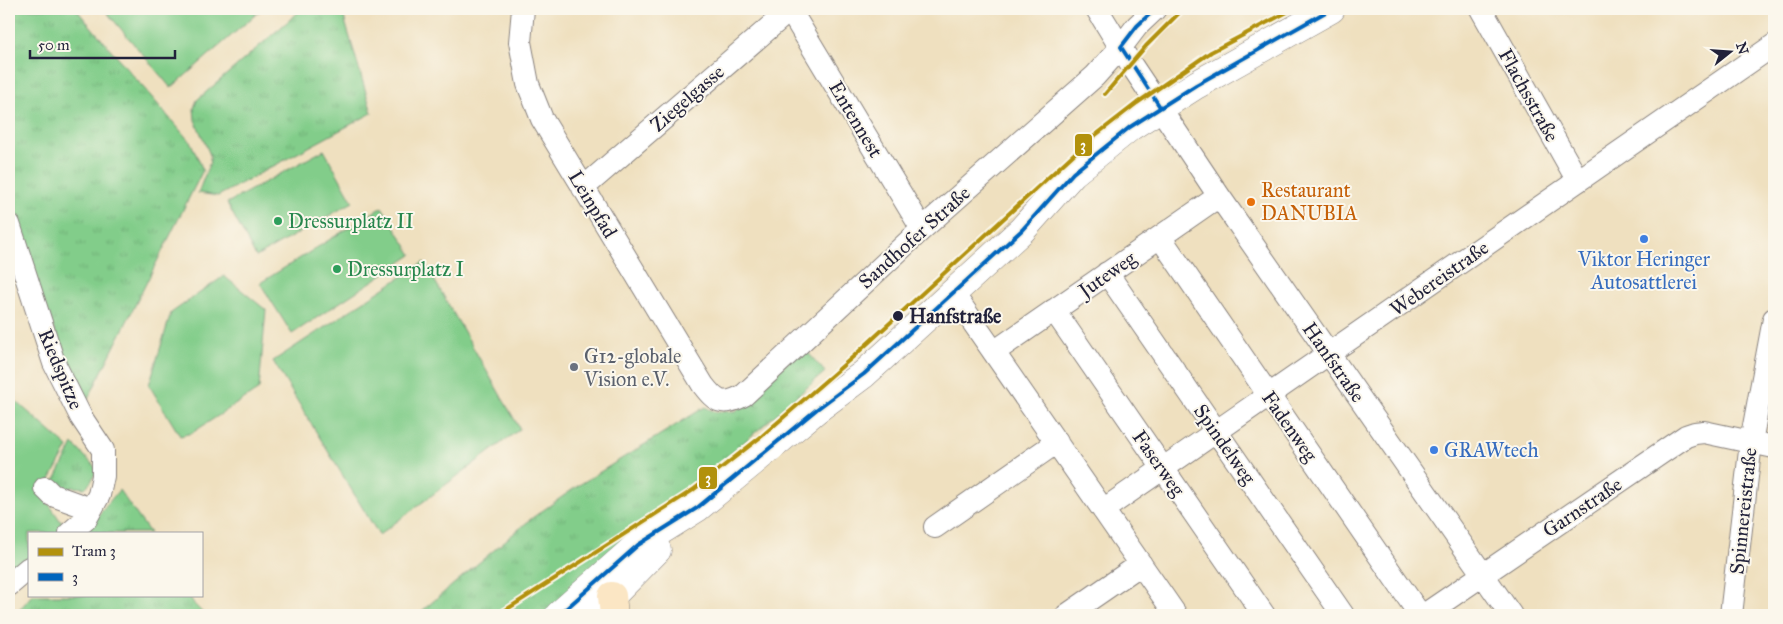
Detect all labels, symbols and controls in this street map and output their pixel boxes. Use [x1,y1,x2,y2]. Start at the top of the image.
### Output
scale bar [30,28,175,60]
north arrow [1706,28,1756,78]
text: 50 m [38,36,70,54]
text: N [1732,40,1752,57]
street label: Flachsstraße [1494,44,1564,146]
street label: Ziegelgasse [645,59,729,137]
street label: Entennest [824,76,888,162]
line badge: 3 [1074,133,1093,157]
text: 3 [1080,137,1086,155]
street label: Leinpfad [564,166,622,242]
place label: Restaurant DANUBIA [1261,178,1358,225]
street label: Sandhofer Straße [853,181,975,293]
marker: Restaurant DANUBIA [1245,196,1257,208]
place label: Dressurplatz II [288,209,414,233]
marker: Dressurplatz II [272,215,284,227]
marker: Viktor Heringer Autosattlerei [1638,233,1650,245]
street label: Webereistraße [1385,235,1493,321]
street label: Juteweg [1072,245,1141,304]
place label: Viktor Heringer Autosattlerei [1577,247,1711,294]
place label: Dressurplatz I [347,257,464,281]
marker: Dressurplatz I [331,263,343,275]
place label: Hanfstraße [909,304,1002,328]
marker: Hanfstraße [891,309,905,323]
street label: Hanfstraße [1298,317,1370,407]
street label: Riedspitze [33,325,89,413]
place label: G12-globale Vision e.V. [583,344,681,391]
marker: G12-globale Vision e.V. [568,361,580,373]
street label: Fadenweg [1256,386,1323,467]
street label: Spindelweg [1188,399,1262,490]
street label: Faserweg [1127,425,1191,502]
place label: GRAWtech [1444,438,1539,462]
marker: GRAWtech [1428,444,1440,456]
street label: Spinnereistraße [1724,447,1762,575]
line badge: 3 [698,466,718,490]
text: 3 [705,470,711,488]
street label: Garnstraße [1538,472,1626,542]
legend [28,532,202,596]
text: Tram 3 [72,542,116,560]
text: 3 [72,568,78,586]

